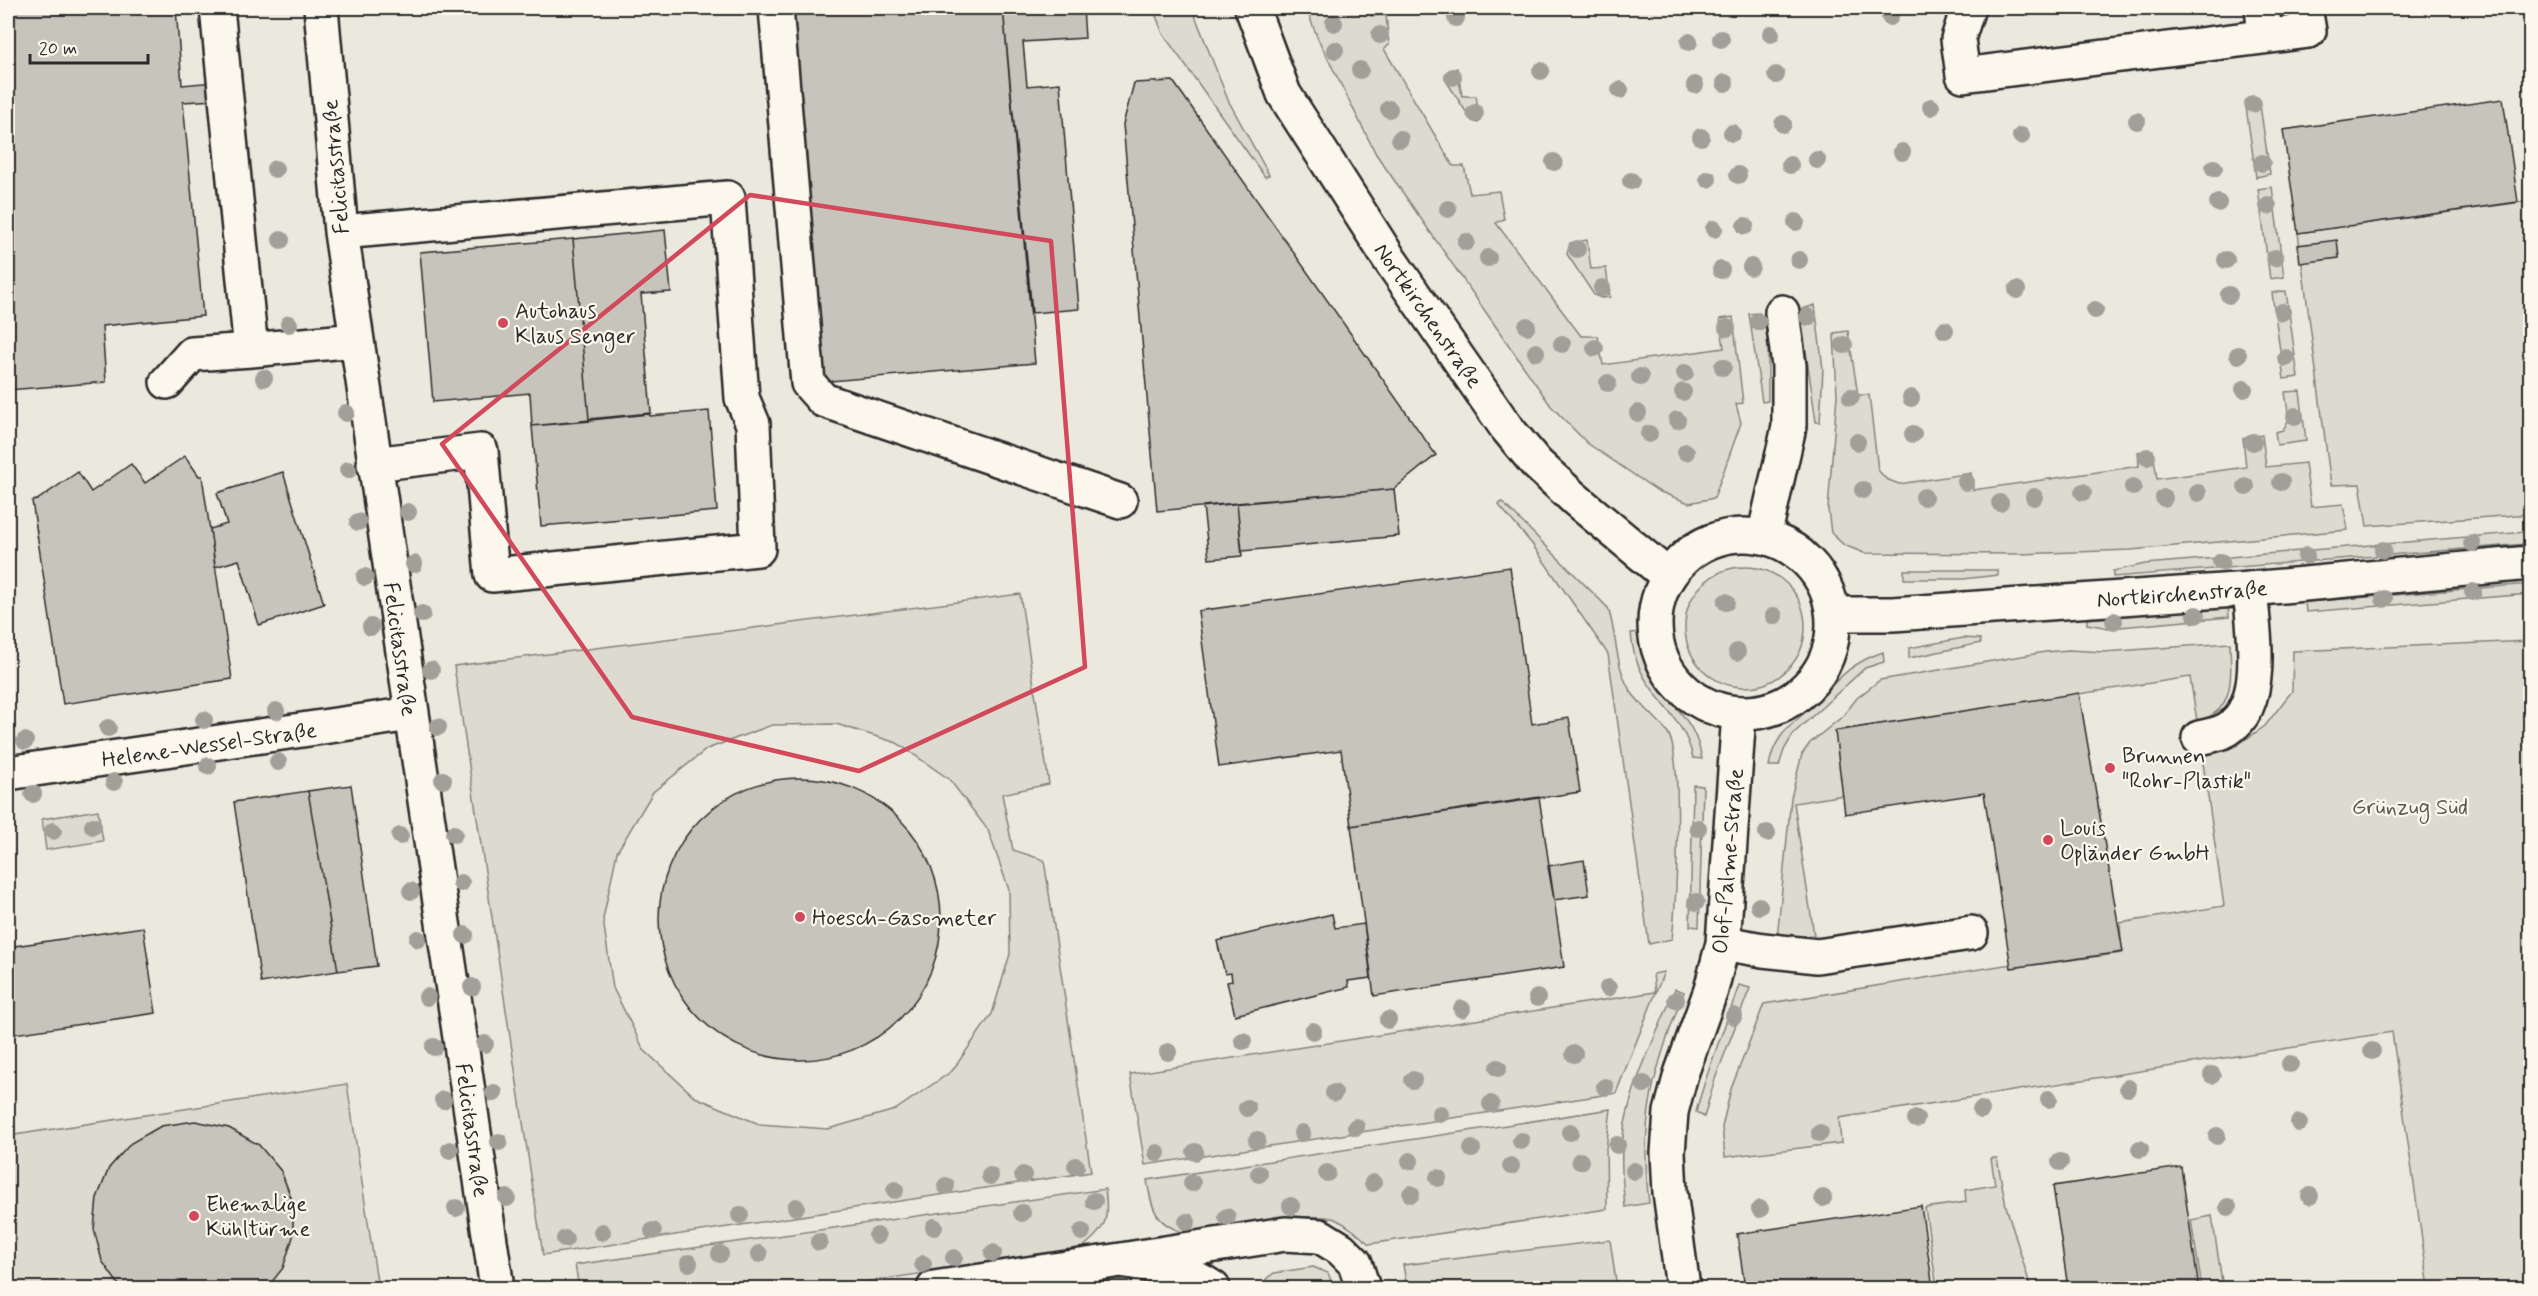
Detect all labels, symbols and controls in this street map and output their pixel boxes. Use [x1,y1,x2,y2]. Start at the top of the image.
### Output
scale bar [30,27,148,65]
text: 20 m [39,37,77,61]
street label: Felicitasstraße [317,98,357,235]
street label: Nortkirchenstraße [1367,238,1488,394]
place label: Autohaus Klaus Senger [515,298,636,354]
marker: Autohaus Klaus Senger [496,316,510,330]
street label: Nortkirchenstraße [2096,575,2269,615]
street label: Felicitasstraße [376,581,422,718]
street label: Helene-Wessel-Straße [100,717,319,775]
place label: Brunnen "Rohr-Plastik" [2122,743,2251,796]
marker: Brunnen "Rohr-Plastik" [2103,761,2117,775]
street label: Olof-Palme-Straße [1707,767,1751,955]
park label: Grünzug Süd [2352,794,2468,825]
place label: Louis Opländer GmbH [2060,815,2210,868]
marker: Louis Opländer GmbH [2041,833,2055,847]
place label: Hoesch-Gasometer [812,905,997,933]
marker: Hoesch-Gasometer [793,910,807,924]
street label: Felicitasstraße [448,1062,494,1199]
place label: Ehemalige Kühltürme [206,1191,310,1244]
marker: Ehemalige Kühltürme [187,1209,201,1223]

